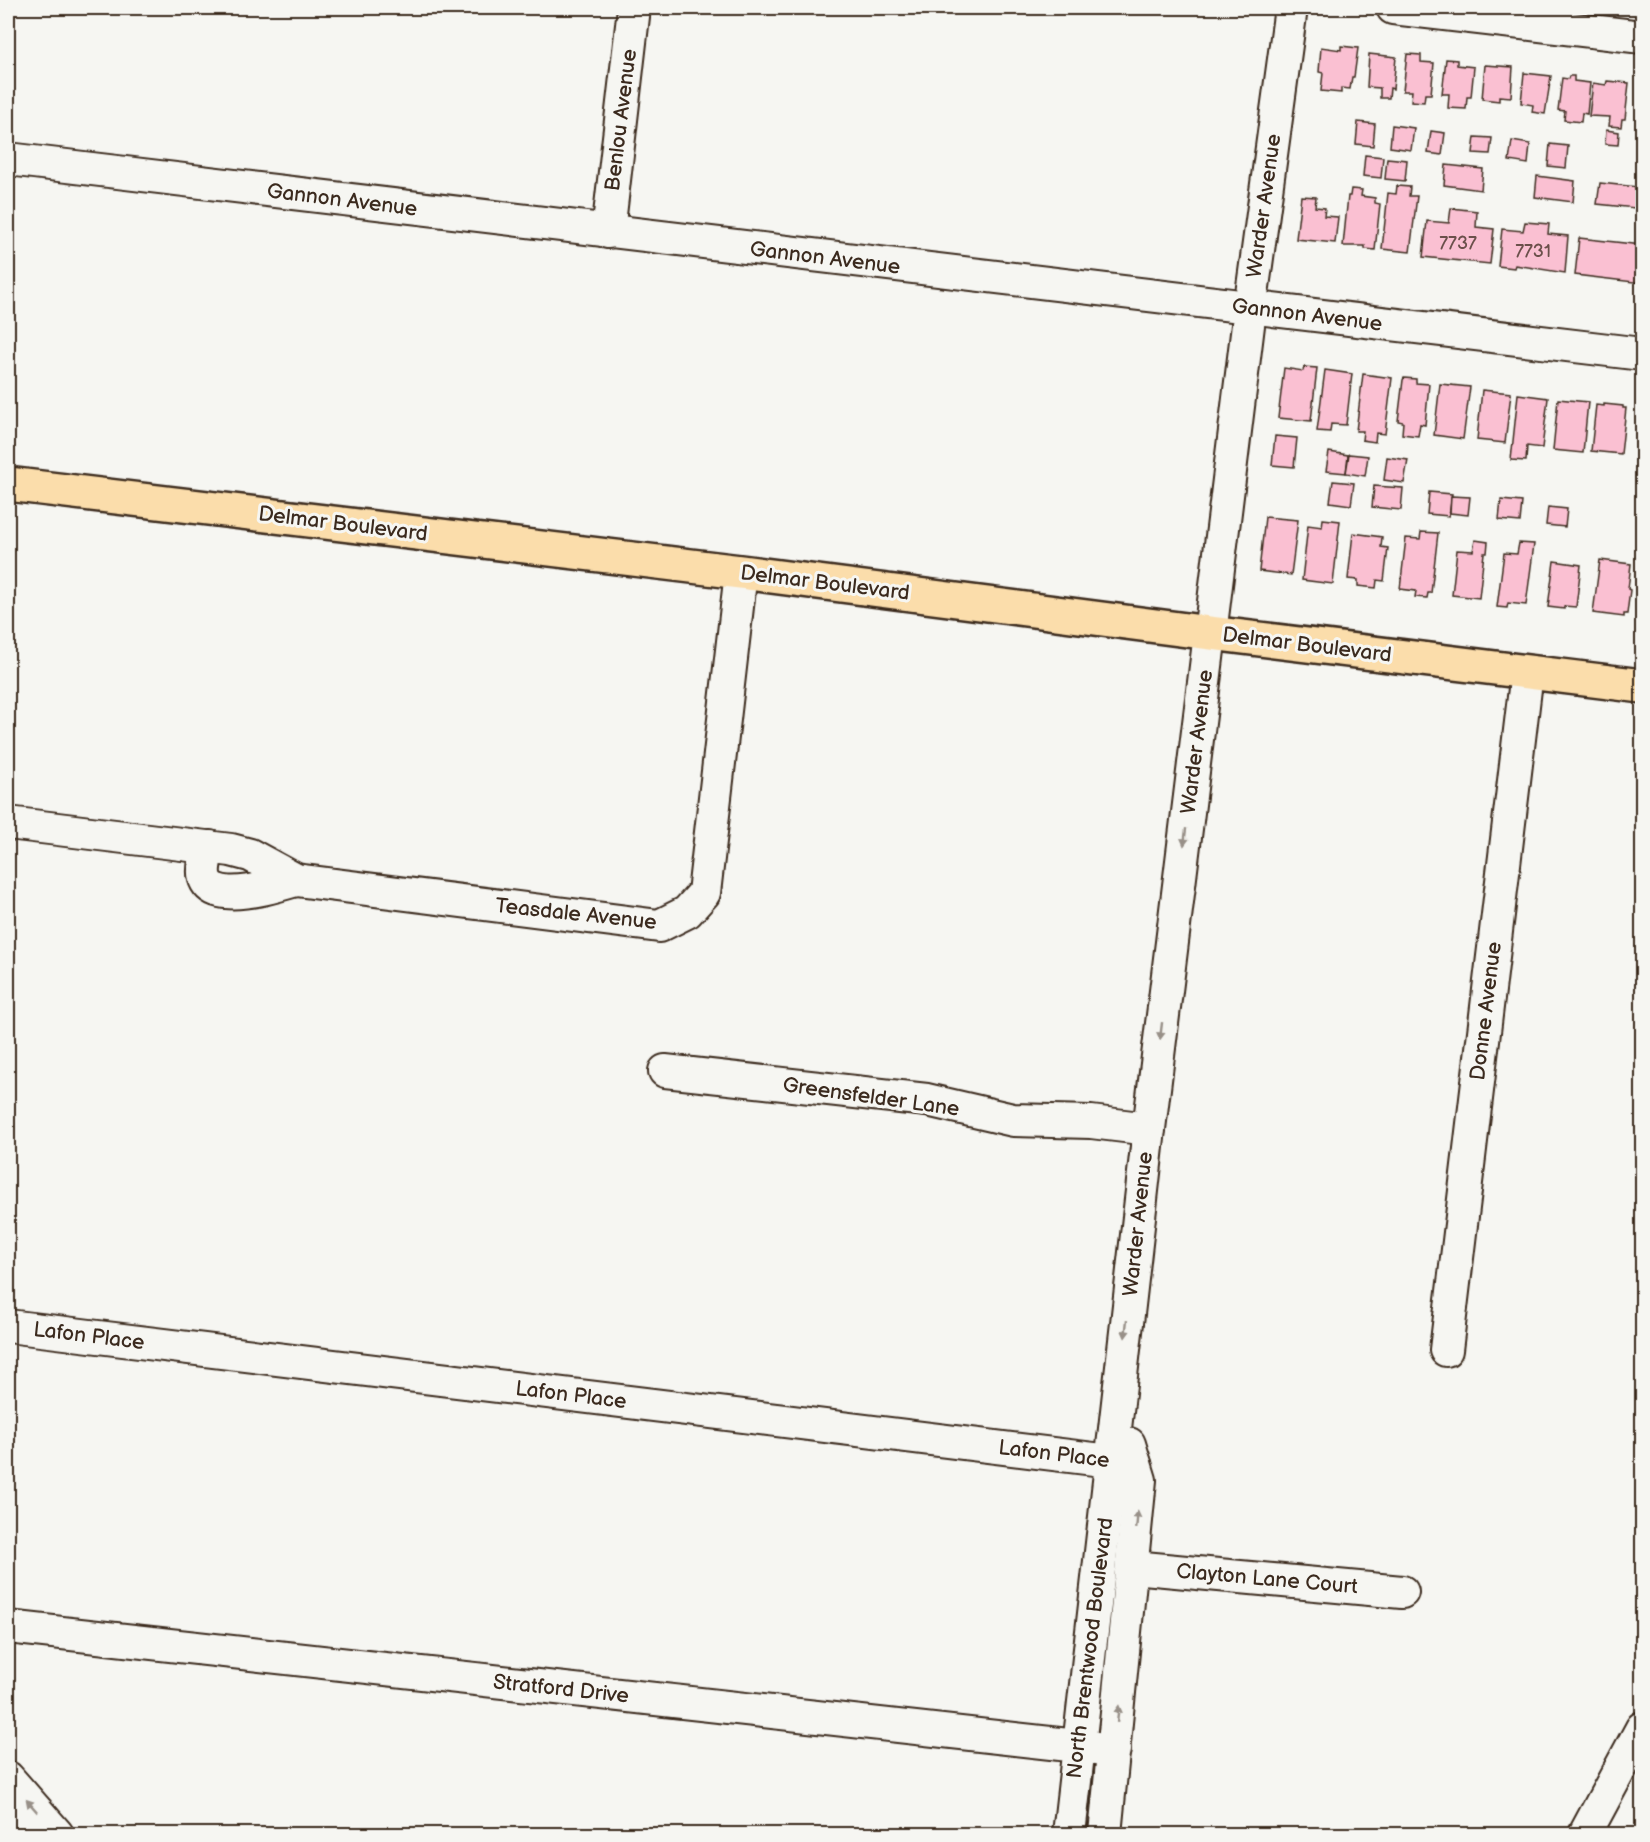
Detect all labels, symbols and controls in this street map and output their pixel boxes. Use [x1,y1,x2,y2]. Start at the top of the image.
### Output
street label: Benlou Avenue [600,48,642,192]
street label: Warder Avenue [1242,132,1286,280]
street label: Gannon Avenue [265,178,419,222]
house number: 7737 [1439,233,1477,254]
street label: Gannon Avenue [748,236,902,280]
house number: 7731 [1515,241,1551,262]
street label: Gannon Avenue [1230,293,1384,337]
street label: Delmar Boulevard [257,501,429,547]
street label: Delmar Boulevard [739,560,911,606]
street label: Delmar Boulevard [1221,622,1393,668]
street label: Warder Avenue [1176,668,1218,816]
one-way arrow [1180,828,1190,847]
street label: Teasdale Avenue [494,893,658,935]
street label: Donne Avenue [1465,940,1507,1082]
one-way arrow [1156,1021,1166,1040]
street label: Greensfelder Lane [781,1072,961,1122]
street label: Warder Avenue [1118,1150,1158,1298]
street label: Lafon Place [32,1317,146,1355]
one-way arrow [1122,1319,1131,1338]
street label: Lafon Place [514,1376,628,1414]
street label: Lafon Place [997,1435,1111,1473]
one-way arrow [1132,1510,1142,1529]
street label: North Brentwood Boulevard [1062,1516,1118,1780]
street label: Clayton Lane Court [1175,1559,1359,1599]
street label: Stratford Drive [492,1669,630,1709]
one-way arrow [1113,1704,1123,1723]
one-way arrow [26,1798,39,1814]

